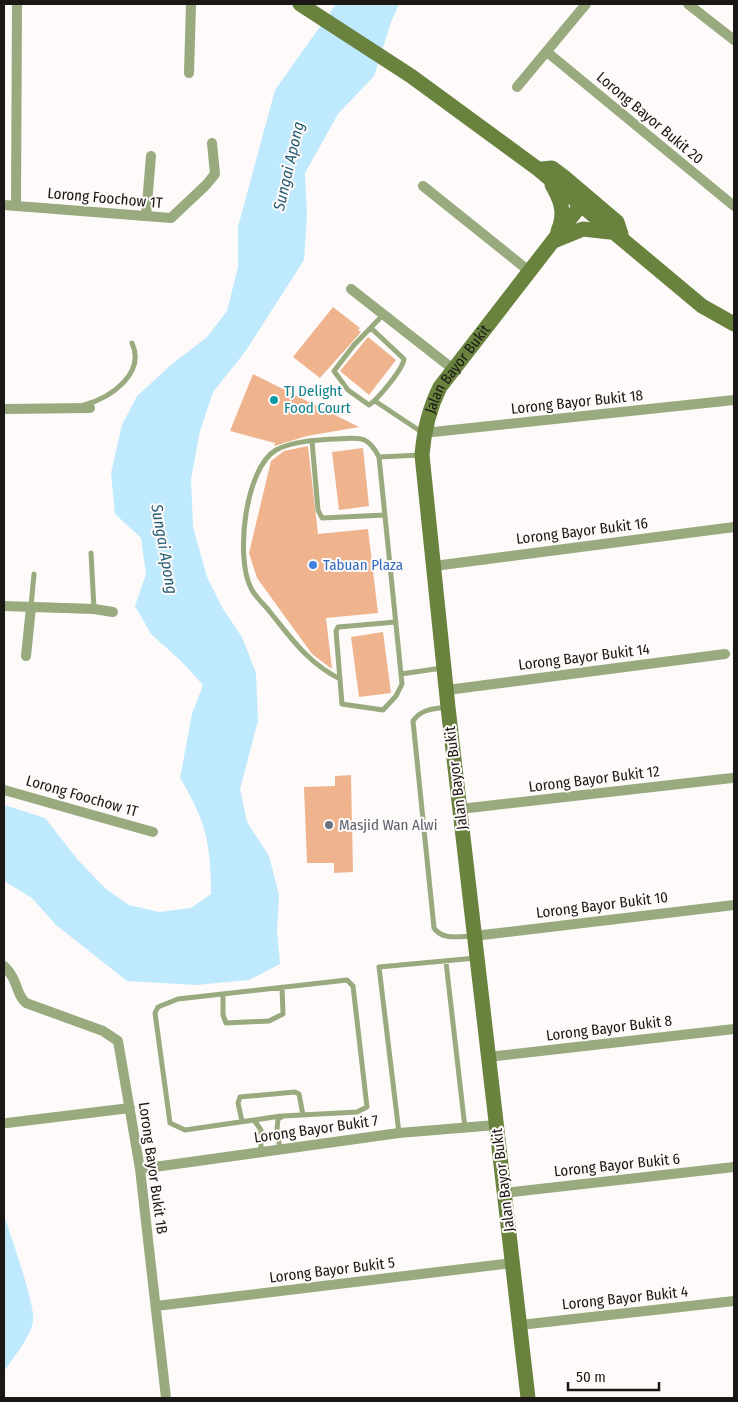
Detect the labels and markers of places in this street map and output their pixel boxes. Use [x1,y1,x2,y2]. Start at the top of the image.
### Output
place label: TJ Delight Food Court [284,382,351,417]
marker: TJ Delight Food Court [268,394,280,406]
place label: Tabuan Plaza [323,556,403,574]
marker: Tabuan Plaza [307,559,319,571]
place label: Masjid Wan Alwi [339,816,437,834]
marker: Masjid Wan Alwi [323,819,335,831]

